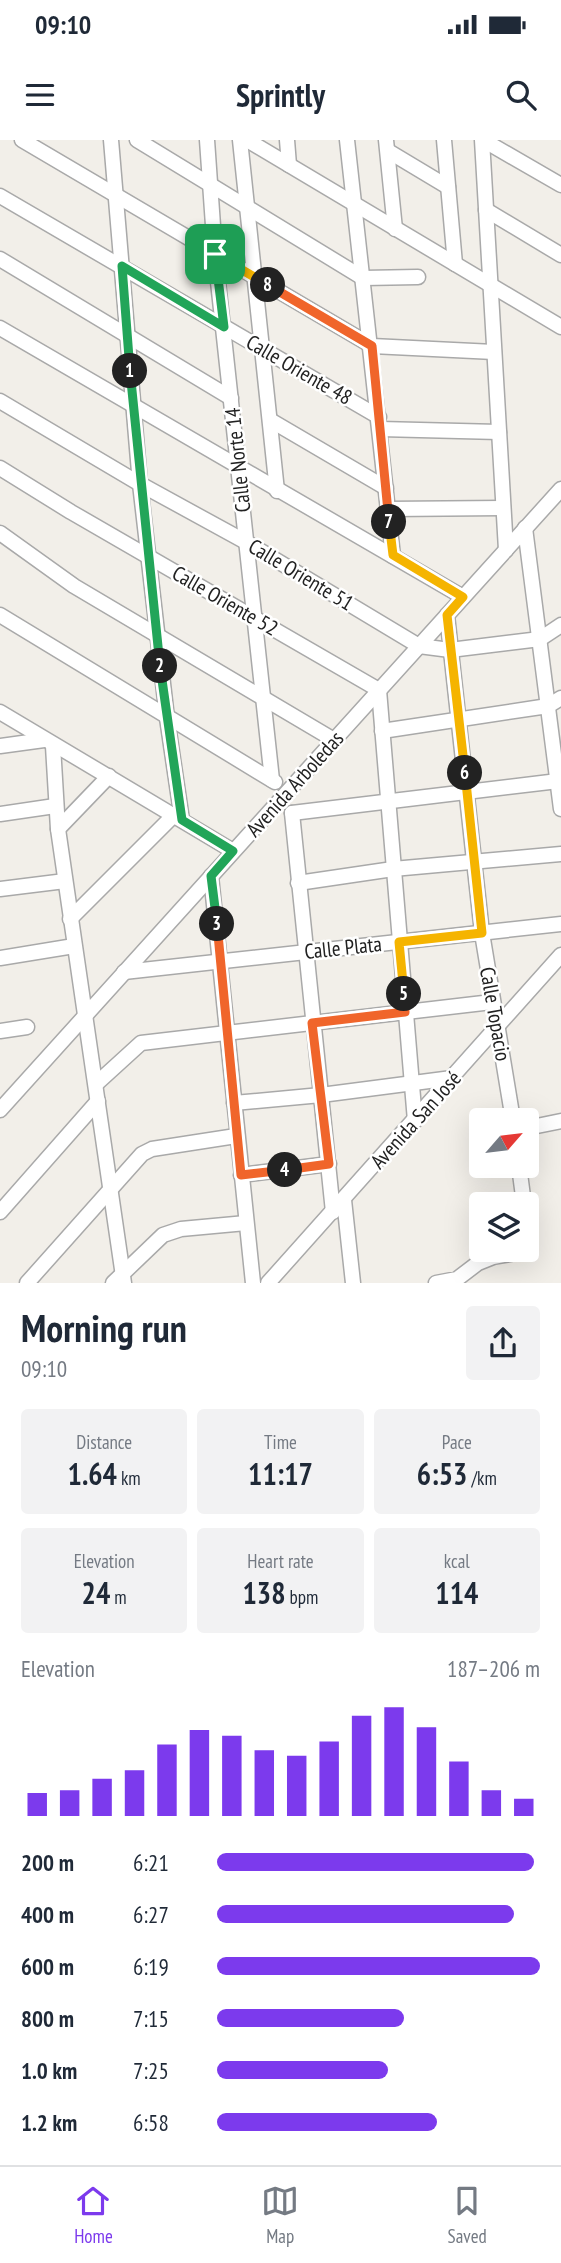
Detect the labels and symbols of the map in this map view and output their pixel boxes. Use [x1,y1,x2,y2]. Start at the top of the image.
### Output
pin [185,224,245,284]
pin: 8 [250,268,286,302]
street label: Calle Oriente 48 [241,328,357,411]
pin: 1 [113,354,148,388]
street label: Calle Norte 14 [219,406,256,514]
pin: 7 [372,504,406,540]
street label: Calle Oriente 51 [244,533,359,617]
street label: Calle Oriente 52 [167,559,283,642]
pin: 2 [142,648,178,684]
street label: Avenida Arboledas [240,725,349,842]
pin: 6 [448,756,482,790]
pin: 3 [200,906,234,942]
street label: Calle Plata [303,930,383,965]
street label: Calle Topacio [474,965,517,1063]
pin: 5 [386,976,422,1012]
street label: Avenida San José [365,1065,467,1174]
north arrow [469,1108,539,1178]
pin: 4 [268,1152,302,1188]

